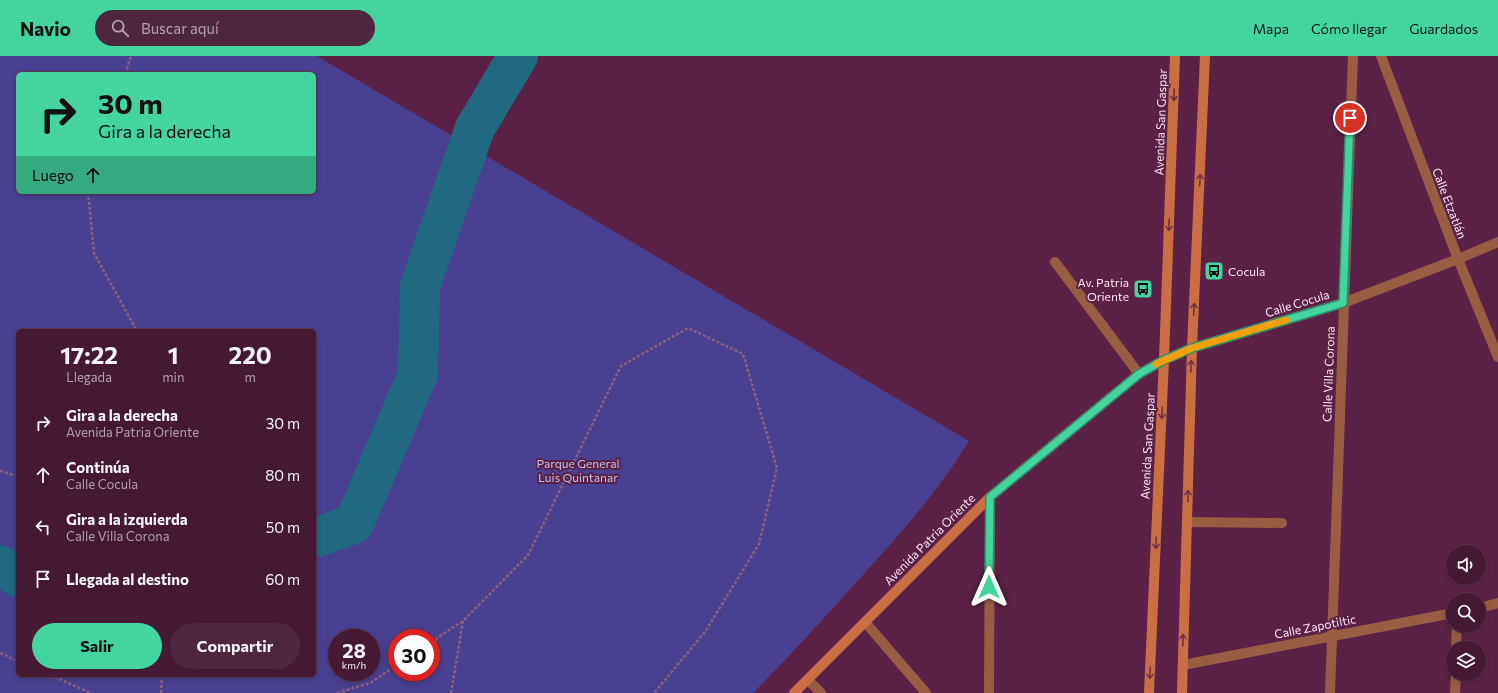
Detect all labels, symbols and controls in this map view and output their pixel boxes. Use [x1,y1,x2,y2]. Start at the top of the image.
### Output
search box [95,10,375,46]
text: Navio [20,17,71,40]
icon: search [109,17,131,39]
text: Buscar aquí [141,19,219,37]
text: Mapa [1253,20,1289,37]
text: Cómo llegar [1311,20,1387,37]
text: Guardados [1409,20,1478,37]
street label: Avenida San Gaspar [1151,68,1169,176]
text: 30 m [98,86,163,120]
icon: right [32,88,84,140]
one-way arrow [1170,88,1177,101]
pin [1333,101,1367,135]
icon: arrive [1339,107,1361,129]
text: Gira a la derecha [98,120,231,142]
icon: ahead [82,164,104,186]
text: Luego [32,166,74,184]
street label: Calle Etzatlán [1430,166,1470,240]
one-way arrow [1196,174,1203,187]
one-way arrow [1165,218,1173,231]
bus stop icon: Cocula [1203,260,1225,282]
place label: Cocula [1228,264,1265,278]
place label: Av. Patria Oriente [1078,275,1129,303]
bus stop icon: Av. Patria Oriente [1132,278,1154,300]
street label: Calle Cocula [1263,287,1331,319]
one-way arrow [1190,303,1197,316]
street label: Calle Villa Corona [1319,326,1337,422]
text: 17:22 [60,340,118,369]
text: 1 [168,340,179,369]
text: 220 [229,340,272,369]
one-way arrow [1187,360,1195,373]
text: Llegada [66,369,112,385]
text: min [162,369,184,385]
text: m [245,369,256,385]
street label: Avenida San Gaspar [1137,392,1157,500]
text: Gira a la derecha [66,406,178,424]
one-way arrow [1158,406,1166,419]
icon: right [32,412,54,434]
text: 30 m [266,414,300,432]
text: Avenida Patria Oriente [66,424,199,440]
park label: Parque General Luis Quintanar [536,456,620,484]
text: Continúa [66,458,130,476]
icon: ahead [32,464,54,486]
text: 80 m [265,466,300,484]
text: Calle Cocula [66,476,138,492]
one-way arrow [1184,490,1191,503]
street label: Avenida Patria Oriente [881,491,977,587]
text: Gira a la izquierda [66,510,188,528]
icon: left [32,516,54,538]
text: 50 m [266,518,300,536]
text: Calle Villa Corona [66,528,169,544]
one-way arrow [1152,536,1159,549]
map controls [1446,545,1486,681]
button: sound [1446,545,1486,585]
position arrow [968,566,1010,608]
icon: arrive [32,568,54,590]
text: Llegada al destino [66,570,189,588]
text: 60 m [265,570,300,588]
button: search [1446,593,1486,633]
street label: Calle Zapotiltic [1273,611,1357,641]
button: Salir [32,623,162,669]
button: Compartir [170,623,300,669]
speed limit sign: 30 [388,629,440,681]
one-way arrow [1180,634,1187,647]
text: 28 [342,638,366,662]
button: layers [1446,641,1486,681]
text: km/h [342,659,366,671]
one-way arrow [1146,666,1153,679]

